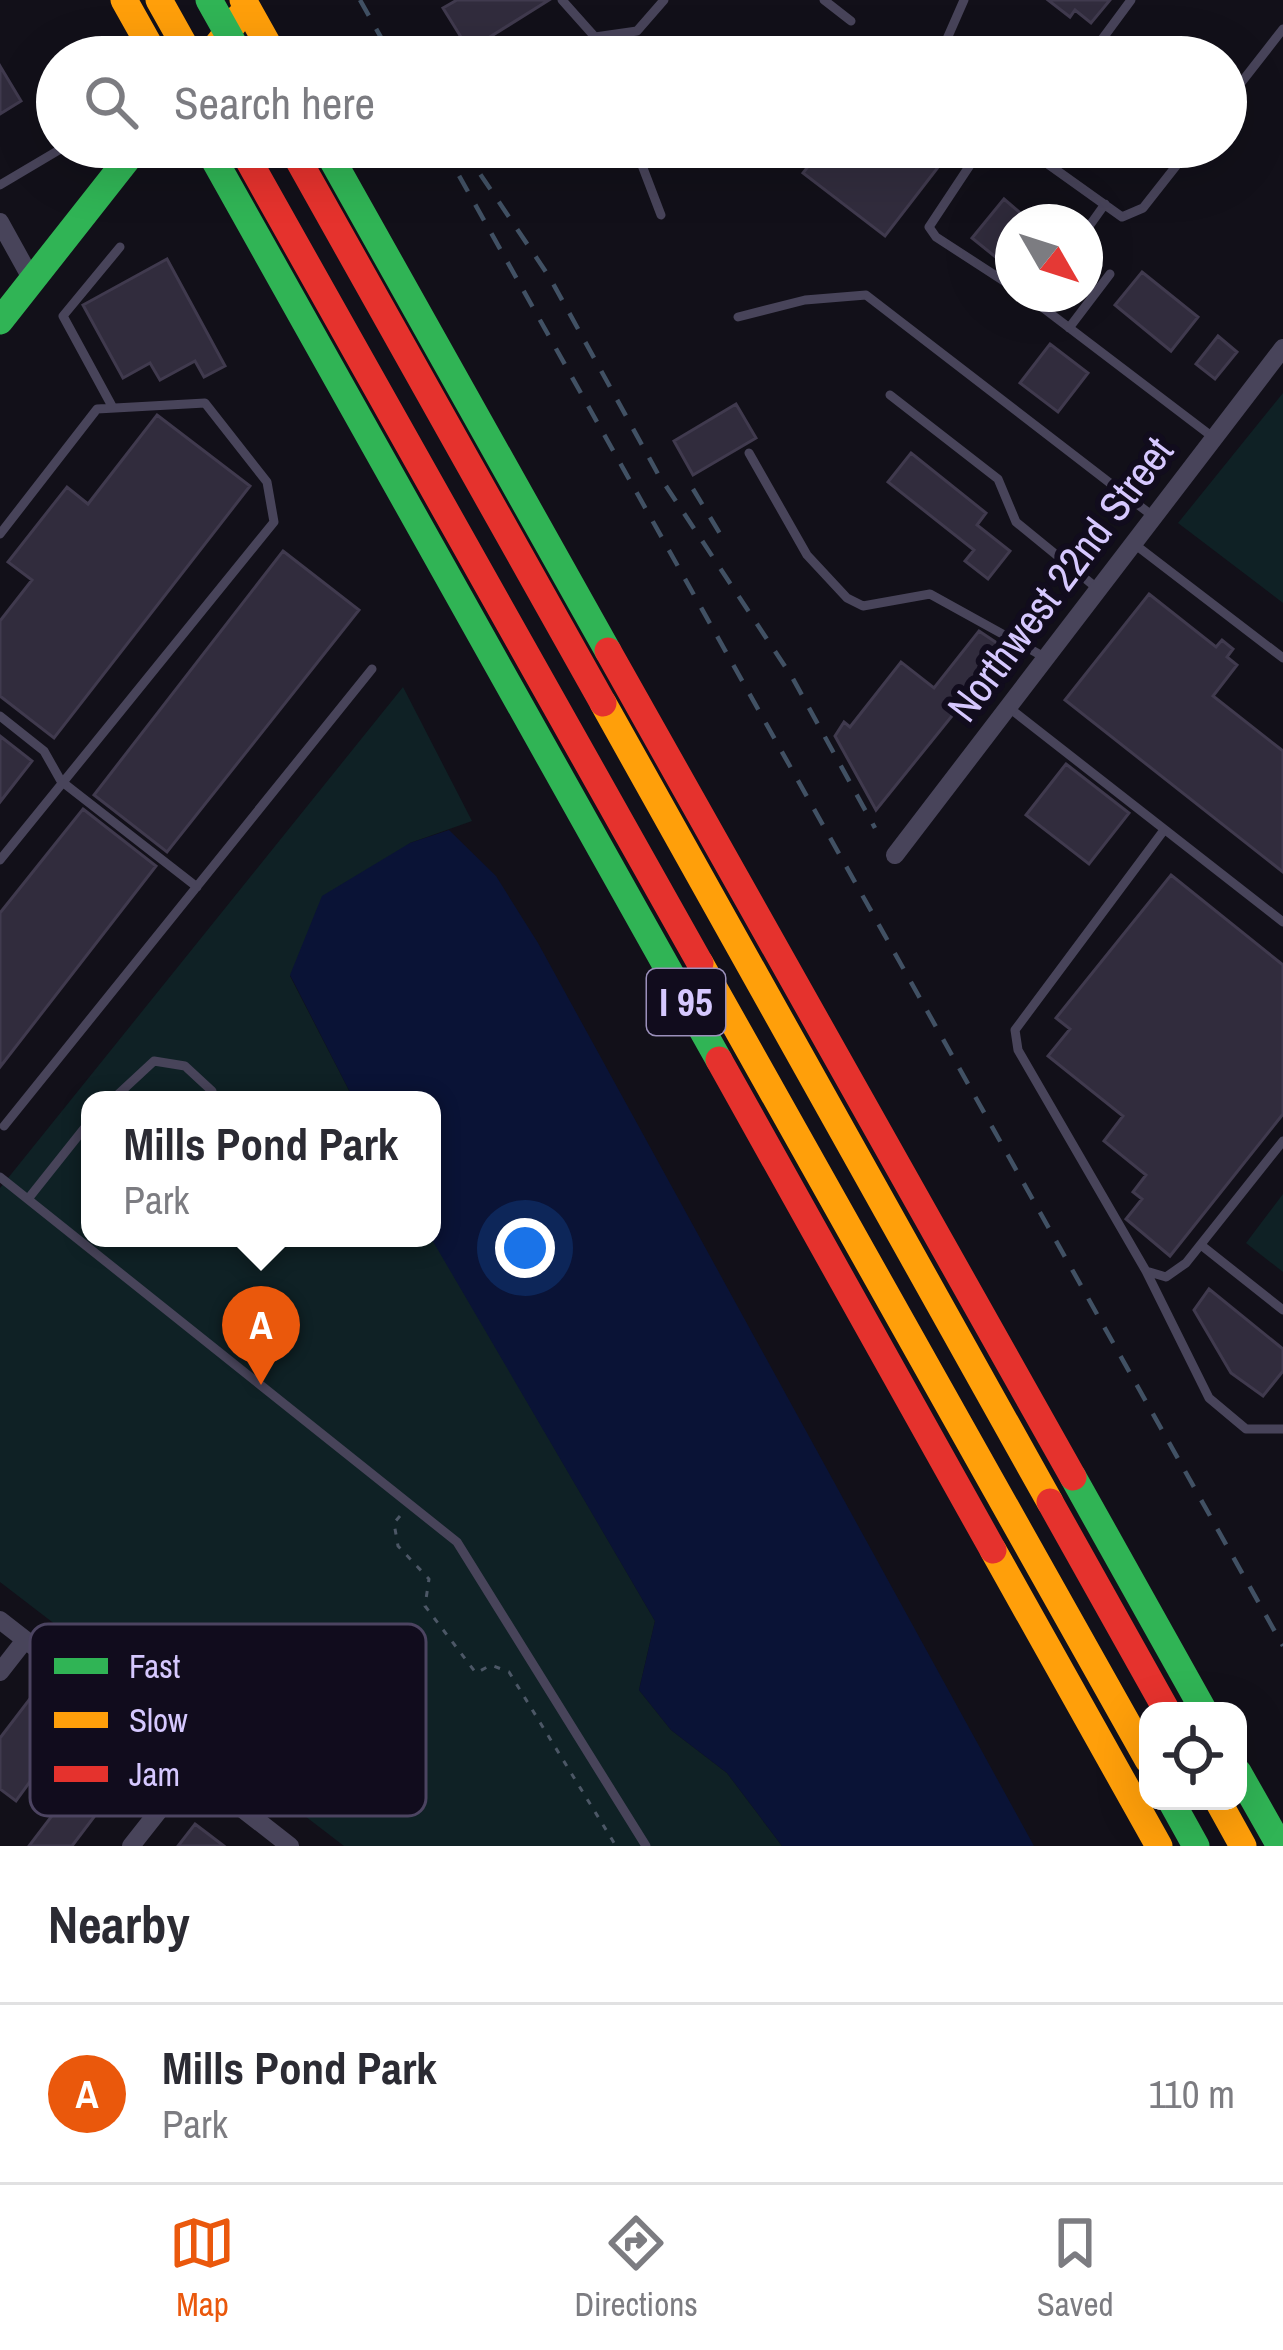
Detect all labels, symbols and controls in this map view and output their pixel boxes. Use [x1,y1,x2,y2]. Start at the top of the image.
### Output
search box [36,36,1247,168]
icon: search [78,69,144,135]
text: Search here [174,72,375,133]
north arrow [995,204,1103,312]
street label: Northwest 22nd Street [935,425,1185,733]
road number: I 95 [647,969,725,1035]
popup [81,1091,441,1247]
text: Mills Pond Park [124,1113,398,1174]
text: Park [124,1174,189,1226]
your location [495,1218,555,1278]
pin: A [222,1286,300,1385]
legend [30,1624,426,1816]
text: Fast [129,1644,180,1688]
text: Slow [129,1698,188,1742]
map controls [1139,1702,1247,1810]
button: locate [1139,1702,1247,1810]
text: Jam [129,1752,180,1796]
text: Nearby [48,1890,190,1959]
text: Mills Pond Park [162,2037,437,2098]
text: A [75,2068,99,2120]
text: 110 m [1148,2068,1235,2120]
text: Park [162,2098,228,2150]
tab: Map [169,2210,235,2326]
tab: Directions [574,2210,698,2326]
tab: Saved [1037,2210,1113,2326]

